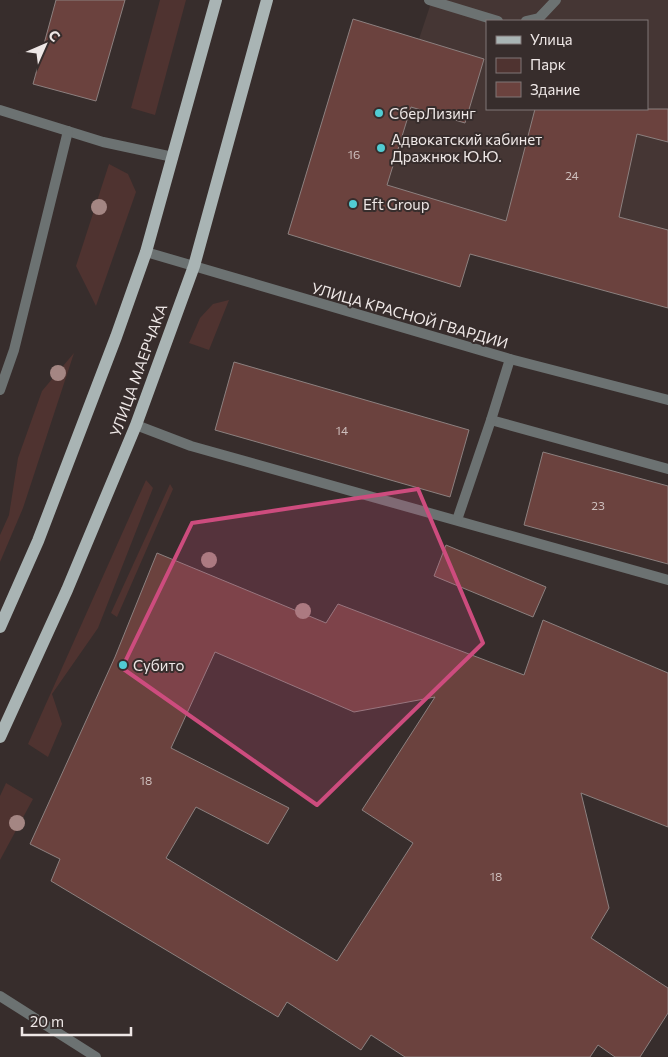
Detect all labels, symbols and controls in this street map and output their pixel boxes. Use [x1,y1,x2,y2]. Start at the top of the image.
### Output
north arrow [20,20,70,70]
legend [486,20,648,110]
text: С [45,26,64,45]
text: Улица [530,30,572,48]
text: Парк [530,55,566,73]
text: Здание [530,80,580,98]
place label: СберЛизинг [389,104,476,122]
marker: СберЛизинг [373,107,385,119]
place label: Адвокатский кабинет Дражнюк Ю.Ю. [391,130,542,165]
marker: Адвокатский кабинет Дражнюк Ю.Ю. [375,142,387,154]
house number: 16 [348,147,360,161]
house number: 24 [565,168,579,182]
place label: Eft Group [363,195,430,213]
marker: Eft Group [347,198,359,210]
street label: УЛИЦА КРАСНОЙ ГВАРДИИ [309,278,511,352]
street label: УЛИЦА МАЕРЧАКА [106,301,170,439]
house number: 14 [336,423,348,437]
house number: 23 [591,498,605,512]
place label: Субито [133,656,184,674]
marker: Субито [117,659,129,671]
house number: 18 [140,773,152,787]
house number: 18 [490,869,502,883]
scale bar [22,1004,131,1036]
text: 20 m [30,1012,64,1030]

